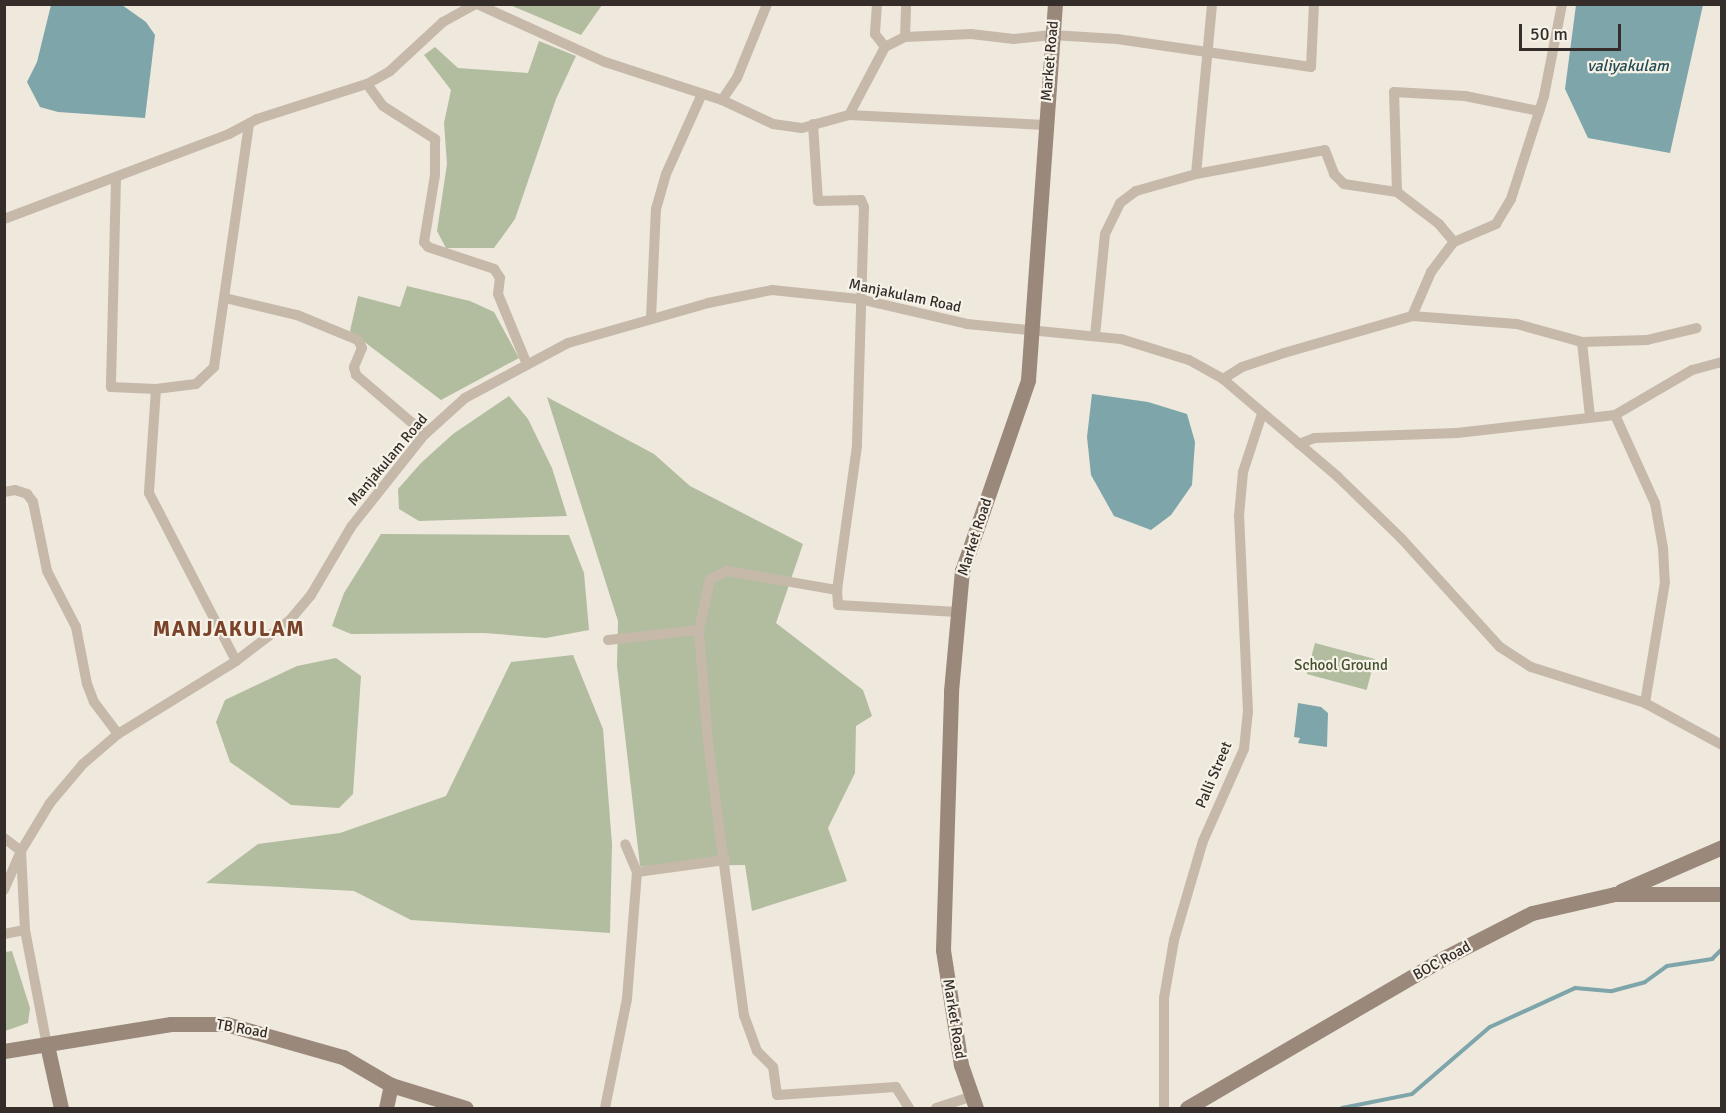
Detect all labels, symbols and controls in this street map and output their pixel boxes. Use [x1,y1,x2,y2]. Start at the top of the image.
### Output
scale bar [1522,12,1624,50]
street label: Market Road [1038,20,1062,102]
text: 50 m [1530,23,1568,45]
water label: valiyakulam [1587,56,1669,76]
street label: Manjakulam Road [847,275,963,317]
street label: Manjakulam Road [344,410,432,510]
street label: Market Road [954,496,996,578]
district label: MANJAKULAM [153,616,305,642]
park label: School Ground [1294,657,1388,675]
street label: Palli Street [1192,739,1236,811]
street label: BOC Road [1410,938,1474,984]
street label: Market Road [939,978,969,1060]
street label: TB Road [215,1016,269,1042]

